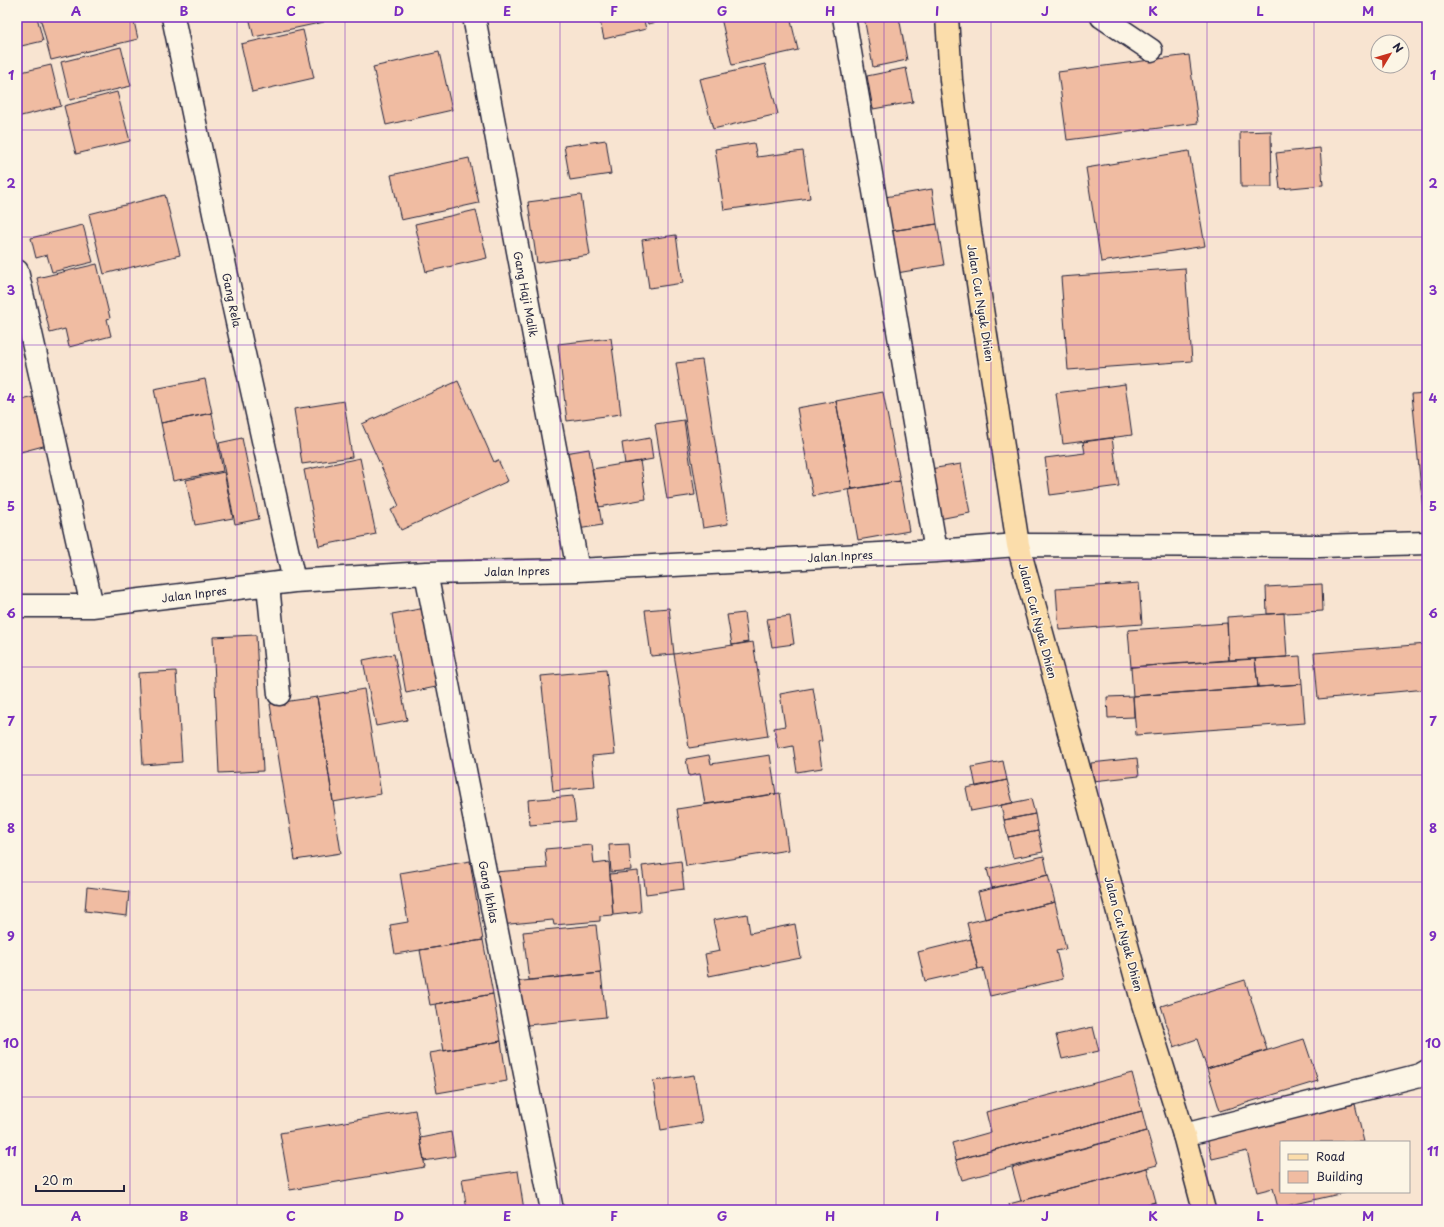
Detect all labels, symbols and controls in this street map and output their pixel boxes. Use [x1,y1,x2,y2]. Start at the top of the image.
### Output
text: A [71,1,81,20]
text: B [180,1,189,20]
text: C [286,1,296,20]
text: D [394,1,404,20]
text: E [503,1,511,20]
text: F [610,1,618,20]
text: G [717,1,727,20]
text: H [825,1,835,20]
text: I [935,1,939,20]
text: J [1041,1,1049,20]
text: K [1148,1,1158,20]
text: L [1256,1,1264,20]
text: M [1362,1,1374,20]
north arrow [1370,34,1410,74]
text: N [1389,39,1408,56]
text: 1 [8,65,14,84]
text: 1 [1430,65,1436,84]
text: 2 [6,173,16,192]
text: 2 [1428,173,1438,192]
street label: Jalan Cut Nyak Dhien [963,243,999,363]
street label: Gang Haji Malik [509,250,543,339]
street label: Gang Rela [218,271,246,329]
text: 3 [7,280,16,299]
text: 3 [1429,280,1438,299]
text: 4 [7,388,16,407]
text: 4 [1429,388,1438,407]
text: 5 [7,496,15,515]
text: 5 [1429,496,1437,515]
street label: Jalan Inpres [807,546,873,566]
street label: Jalan Inpres [484,562,550,580]
street label: Jalan Cut Nyak Dhien [1014,562,1062,680]
street label: Jalan Inpres [160,582,228,606]
text: 6 [6,603,16,622]
text: 6 [1428,603,1438,622]
text: 7 [7,711,15,730]
text: 7 [1429,711,1437,730]
text: 8 [7,818,15,837]
text: 8 [1429,818,1437,837]
street label: Gang Ikhlas [475,859,503,925]
street label: Jalan Cut Nyak Dhien [1100,875,1148,993]
text: 9 [7,926,15,945]
text: 9 [1429,926,1437,945]
text: 10 [3,1033,19,1052]
text: 10 [1425,1033,1441,1052]
text: 11 [5,1141,17,1160]
legend [1280,1141,1410,1193]
text: 11 [1427,1141,1439,1160]
text: Road [1316,1147,1345,1165]
scale bar [36,1167,124,1193]
text: Building [1316,1167,1363,1185]
text: 20 m [42,1171,73,1189]
text: A [71,1206,81,1225]
text: B [180,1206,189,1225]
text: C [286,1206,296,1225]
text: D [394,1206,404,1225]
text: E [503,1206,511,1225]
text: F [610,1206,618,1225]
text: G [717,1206,727,1225]
text: H [825,1206,835,1225]
text: I [935,1206,939,1225]
text: J [1041,1206,1049,1225]
text: K [1148,1206,1158,1225]
text: L [1256,1206,1264,1225]
text: M [1362,1206,1374,1225]

